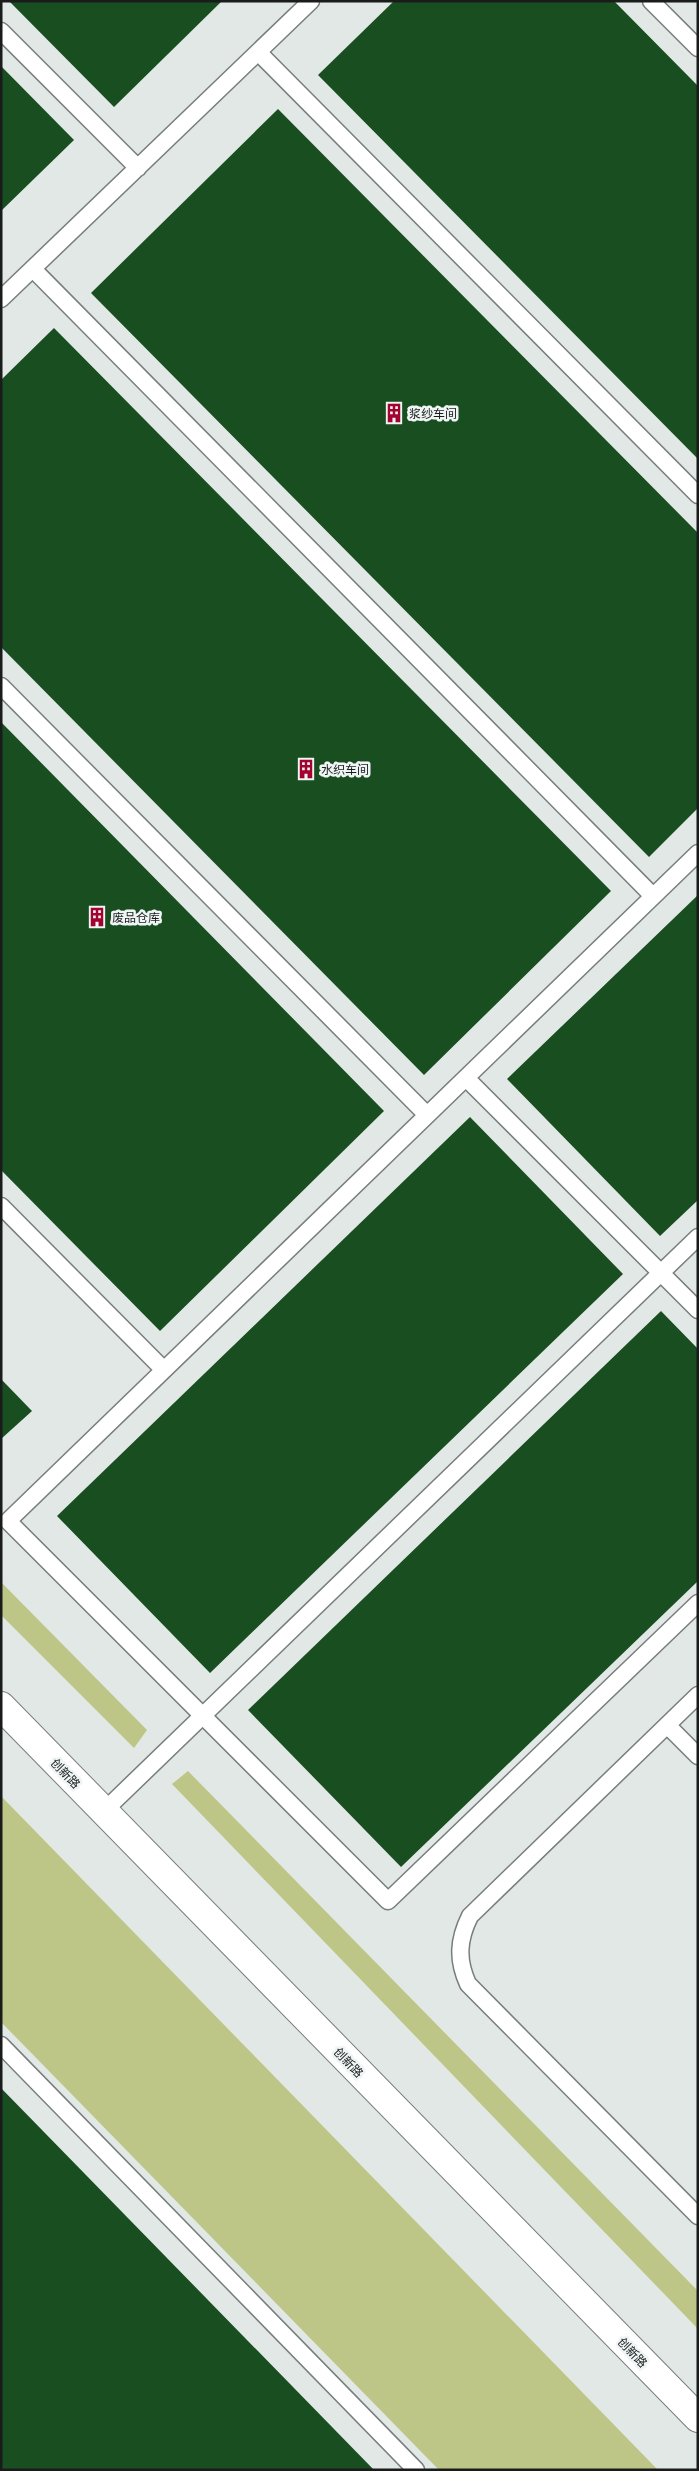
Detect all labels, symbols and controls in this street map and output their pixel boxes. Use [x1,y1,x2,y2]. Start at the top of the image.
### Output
building icon: 浆纱车间 [383,402,405,424]
place label: 浆纱车间 [409,406,457,420]
building icon: 水织车间 [295,758,317,780]
place label: 水织车间 [321,762,369,776]
building icon: 废品仓库 [86,906,108,928]
place label: 废品仓库 [112,910,160,924]
street label: 创新路 [48,1755,84,1791]
street label: 创新路 [331,2044,367,2080]
street label: 创新路 [615,2334,651,2370]

